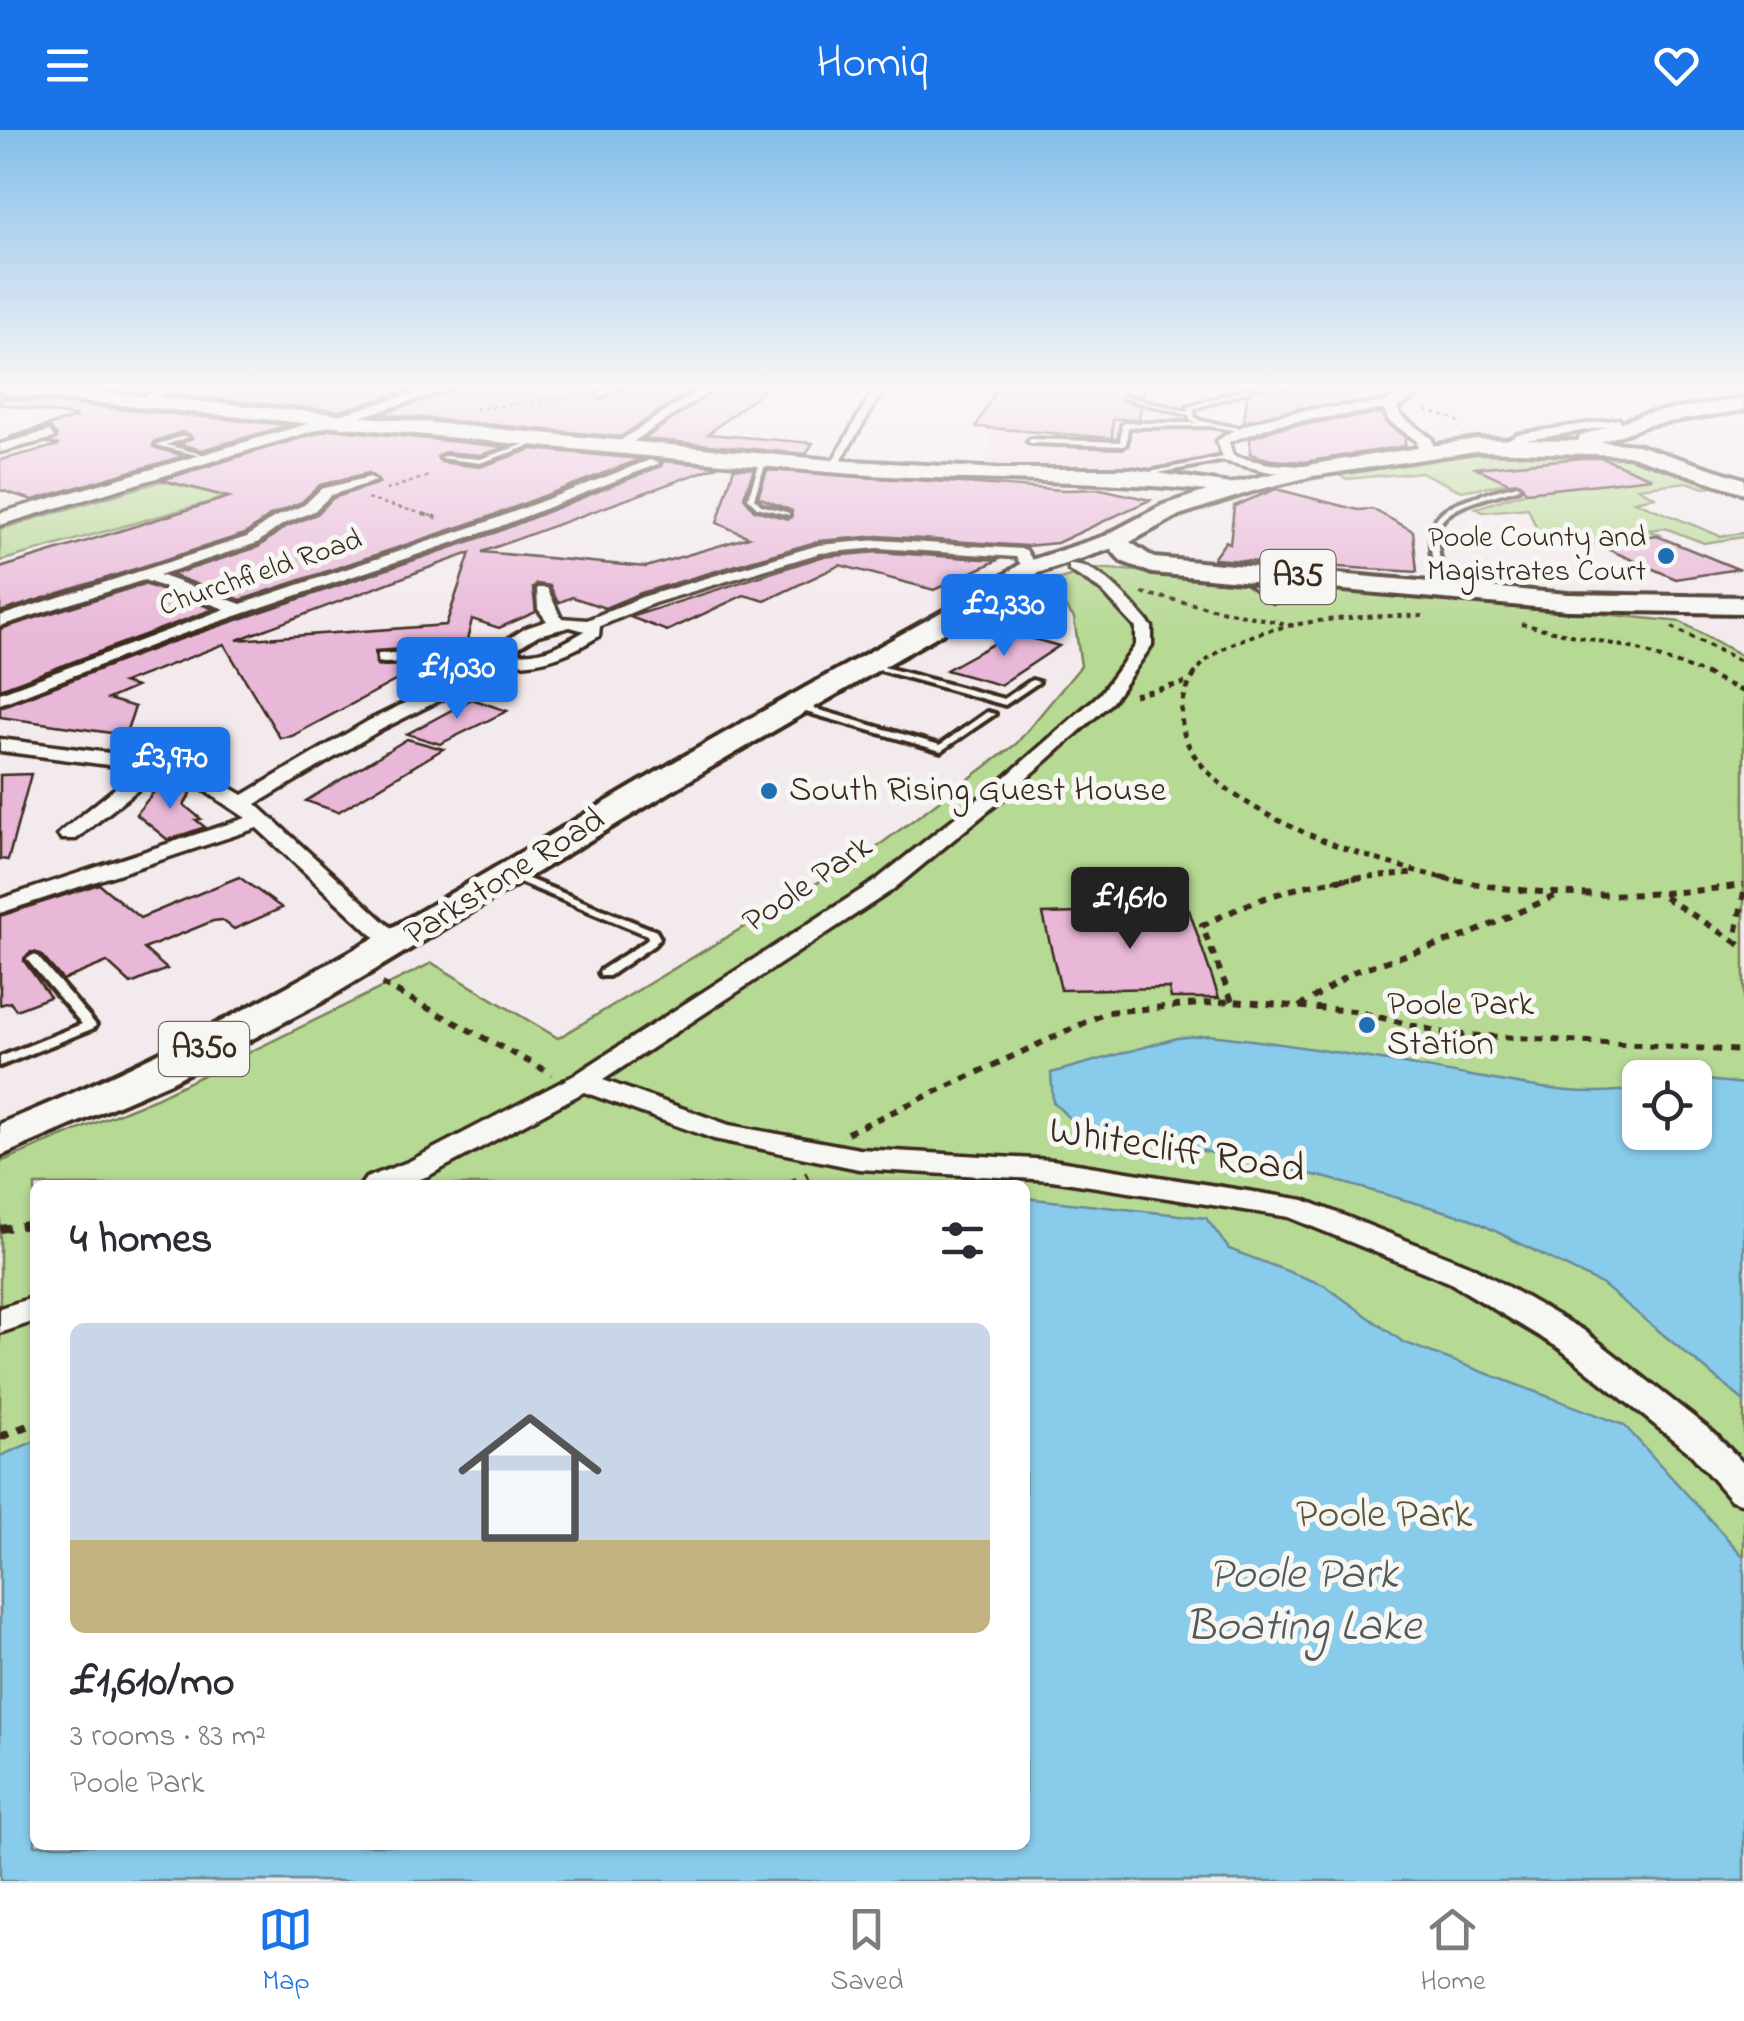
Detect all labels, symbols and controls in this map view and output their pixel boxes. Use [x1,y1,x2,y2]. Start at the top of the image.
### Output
text: Homiq [816,32,928,98]
icon: menu [40,38,95,93]
icon: heart [1649,38,1704,93]
place label: Poole County and Magistrates Court [1427,517,1646,595]
street label: Churchfield Road [154,519,369,629]
marker: Poole County and Magistrates Court [1655,545,1677,567]
road number: A35 [1260,550,1336,604]
pin: £2,330 [923,574,1085,659]
text: £2,330 [963,583,1045,630]
pin: £1,030 [376,637,538,722]
text: £1,030 [419,646,495,693]
pin: £3,970 [89,727,251,812]
text: £3,970 [132,736,208,783]
place label: South Rising Guest House [789,766,1166,817]
marker: South Rising Guest House [758,780,780,802]
street label: Parkstone Road [394,796,616,960]
street label: Poole Park [733,822,884,947]
pin: £1,610 [1049,867,1211,952]
text: £1,610 [1093,876,1167,923]
place label: Poole Park Station [1387,980,1535,1071]
marker: Poole Park Station [1356,1014,1378,1036]
road number: A350 [159,1022,249,1076]
map controls [1622,1060,1712,1150]
button: locate [1622,1060,1712,1150]
street label: Whitecliff Road [1045,1101,1309,1201]
text: 4 homes [70,1210,212,1271]
icon: filters [935,1213,990,1268]
icon: home [440,1388,620,1568]
park label: Poole Park [1296,1485,1473,1546]
water label: Poole Park Boating Lake [1185,1543,1423,1661]
text: £1,610/mo [70,1653,235,1714]
text: 3 rooms · 83 m² [70,1714,266,1761]
text: Poole Park [70,1761,204,1808]
tab: Map [258,1902,313,2003]
tab: Saved [830,1902,903,2003]
tab: Home [1420,1902,1486,2003]

